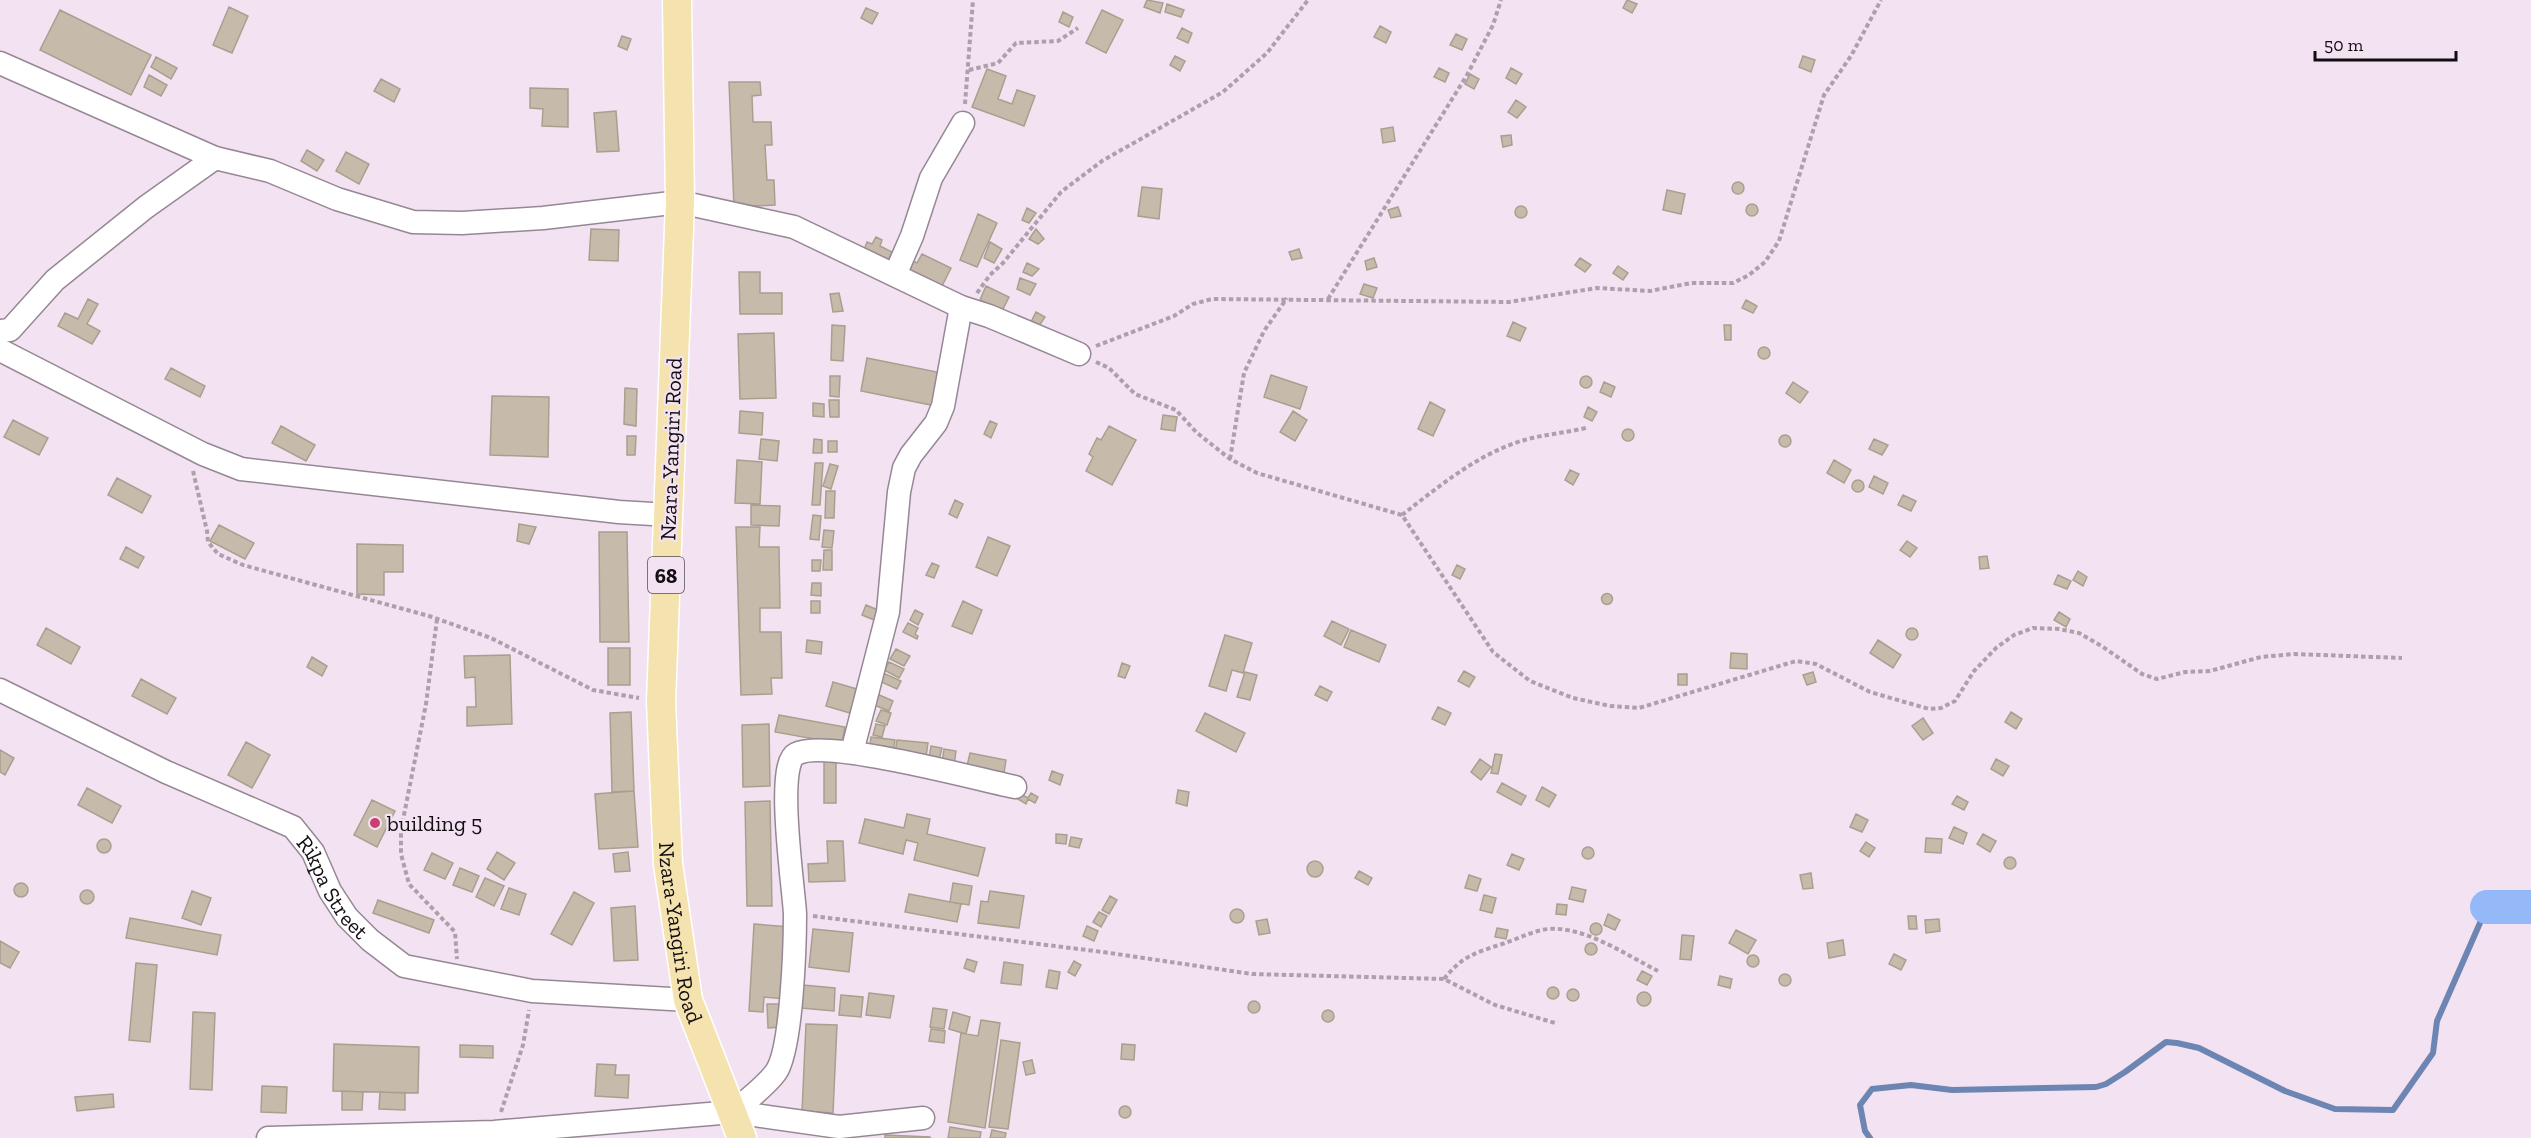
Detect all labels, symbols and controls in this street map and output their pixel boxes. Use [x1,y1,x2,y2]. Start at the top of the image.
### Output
scale bar [2315,24,2456,62]
text: 50 m [2324,34,2364,56]
street label: Nzara-Yangiri Road [654,357,688,541]
road number: 68 [648,557,684,593]
place label: building 5 [386,810,482,837]
marker: building 5 [368,816,382,830]
street label: Rikpa Street [291,829,375,945]
street label: Nzara-Yangiri Road [654,841,709,1027]

